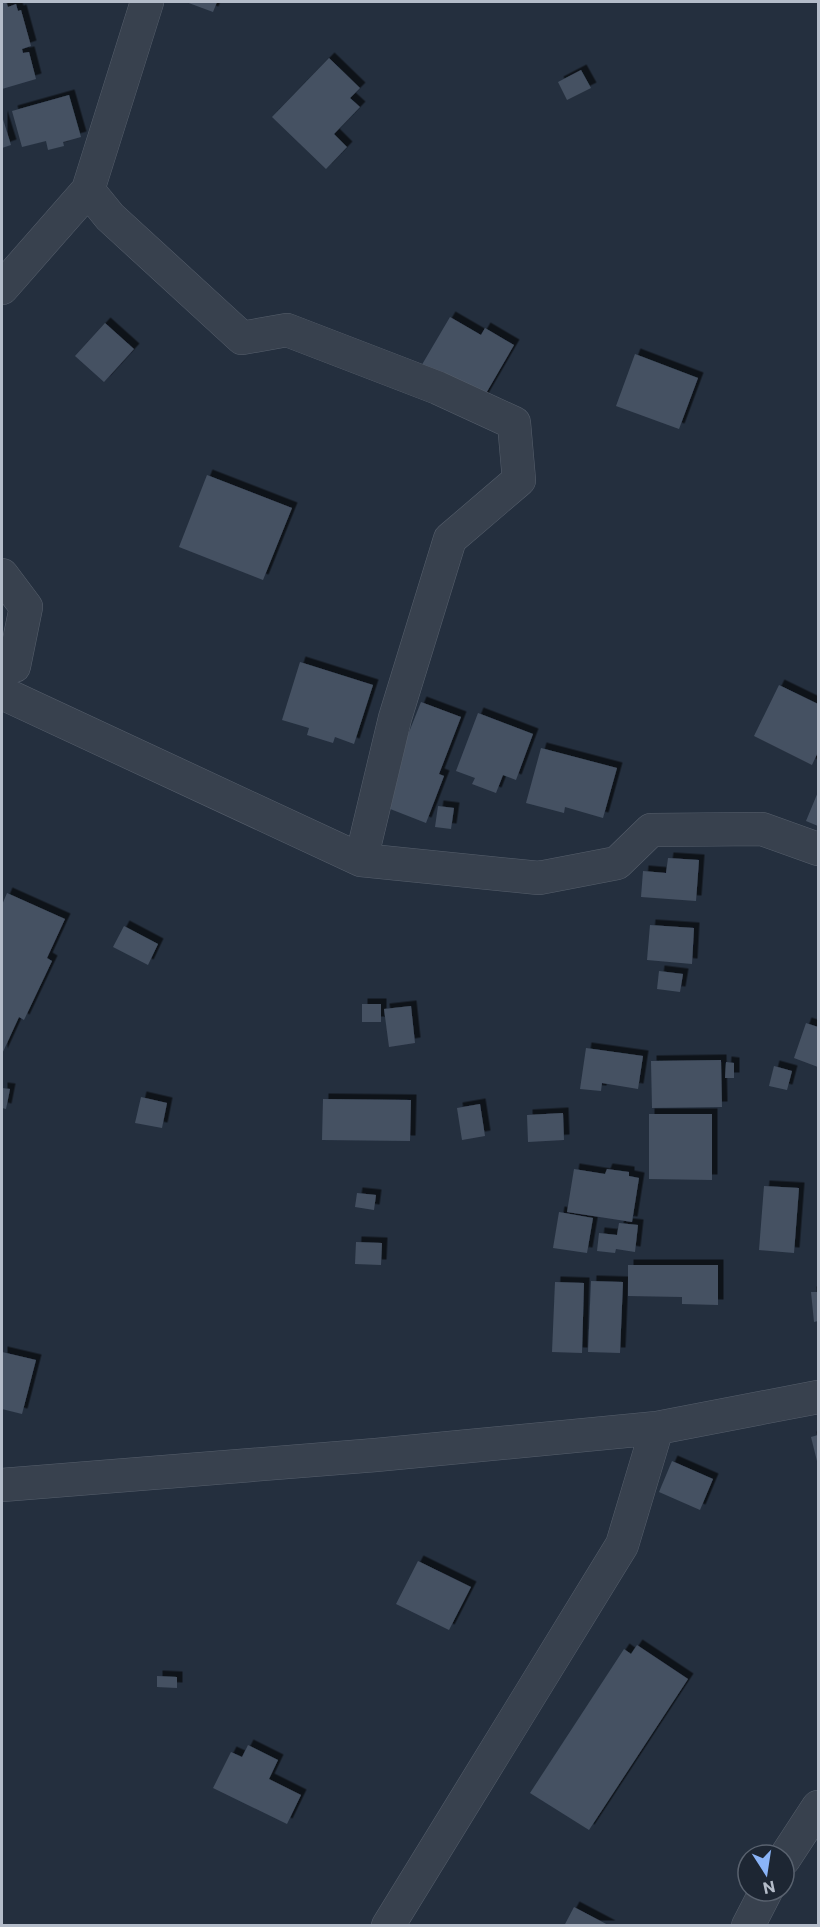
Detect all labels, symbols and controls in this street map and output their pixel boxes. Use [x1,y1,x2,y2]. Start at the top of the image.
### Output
north arrow [736,1843,796,1903]
text: N [761,1878,777,1899]

